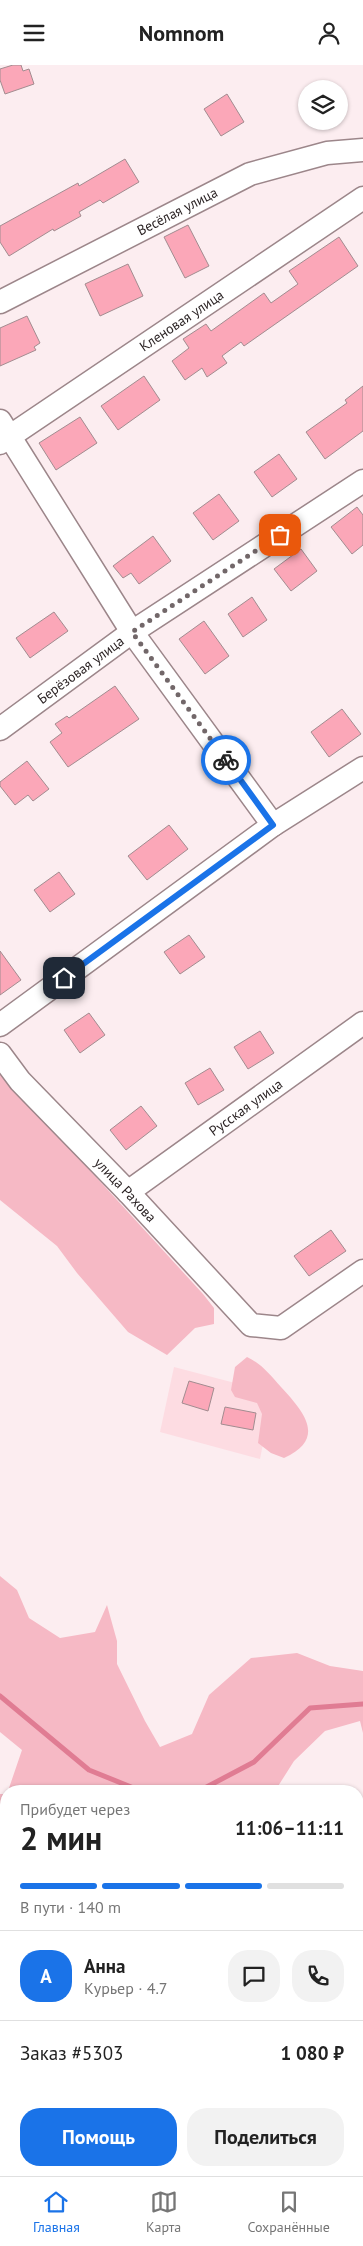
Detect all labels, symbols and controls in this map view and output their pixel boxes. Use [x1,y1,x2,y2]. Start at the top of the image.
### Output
icon: menu [20,19,48,47]
text: Nomnom [139,19,224,47]
icon: person [315,19,343,47]
map controls [298,80,348,130]
button: layers [298,80,348,130]
street label: Весёлая улица [134,183,220,239]
street label: Кленовая улица [136,286,227,355]
pin [259,514,301,556]
icon: bag [266,521,294,549]
street label: Берёзовая улица [34,632,128,708]
courier [201,735,251,785]
icon: bike [212,746,240,774]
pin [43,957,85,999]
icon: home [50,964,78,992]
street label: Русская улица [205,1075,286,1140]
street label: улица Рахова [90,1154,160,1226]
text: Прибудет через [20,1799,130,1819]
text: 11:06–11:11 [235,1816,344,1840]
text: 2 мин [20,1817,102,1859]
text: В пути · 140 m [20,1897,121,1917]
button: chat [228,1950,280,2002]
button: phone [292,1950,344,2002]
text: Анна [84,1954,125,1978]
text: А [40,1964,52,1988]
text: Курьер · 4.7 [84,1978,168,1998]
text: Заказ #5303 [20,2041,123,2065]
text: 1 080 ₽ [281,2041,344,2065]
button: Помощь [20,2108,177,2166]
button: Поделиться [187,2108,344,2166]
tab: Главная [33,2188,80,2236]
tab: Карта [146,2188,181,2236]
tab: Сохранённые [247,2188,330,2236]

